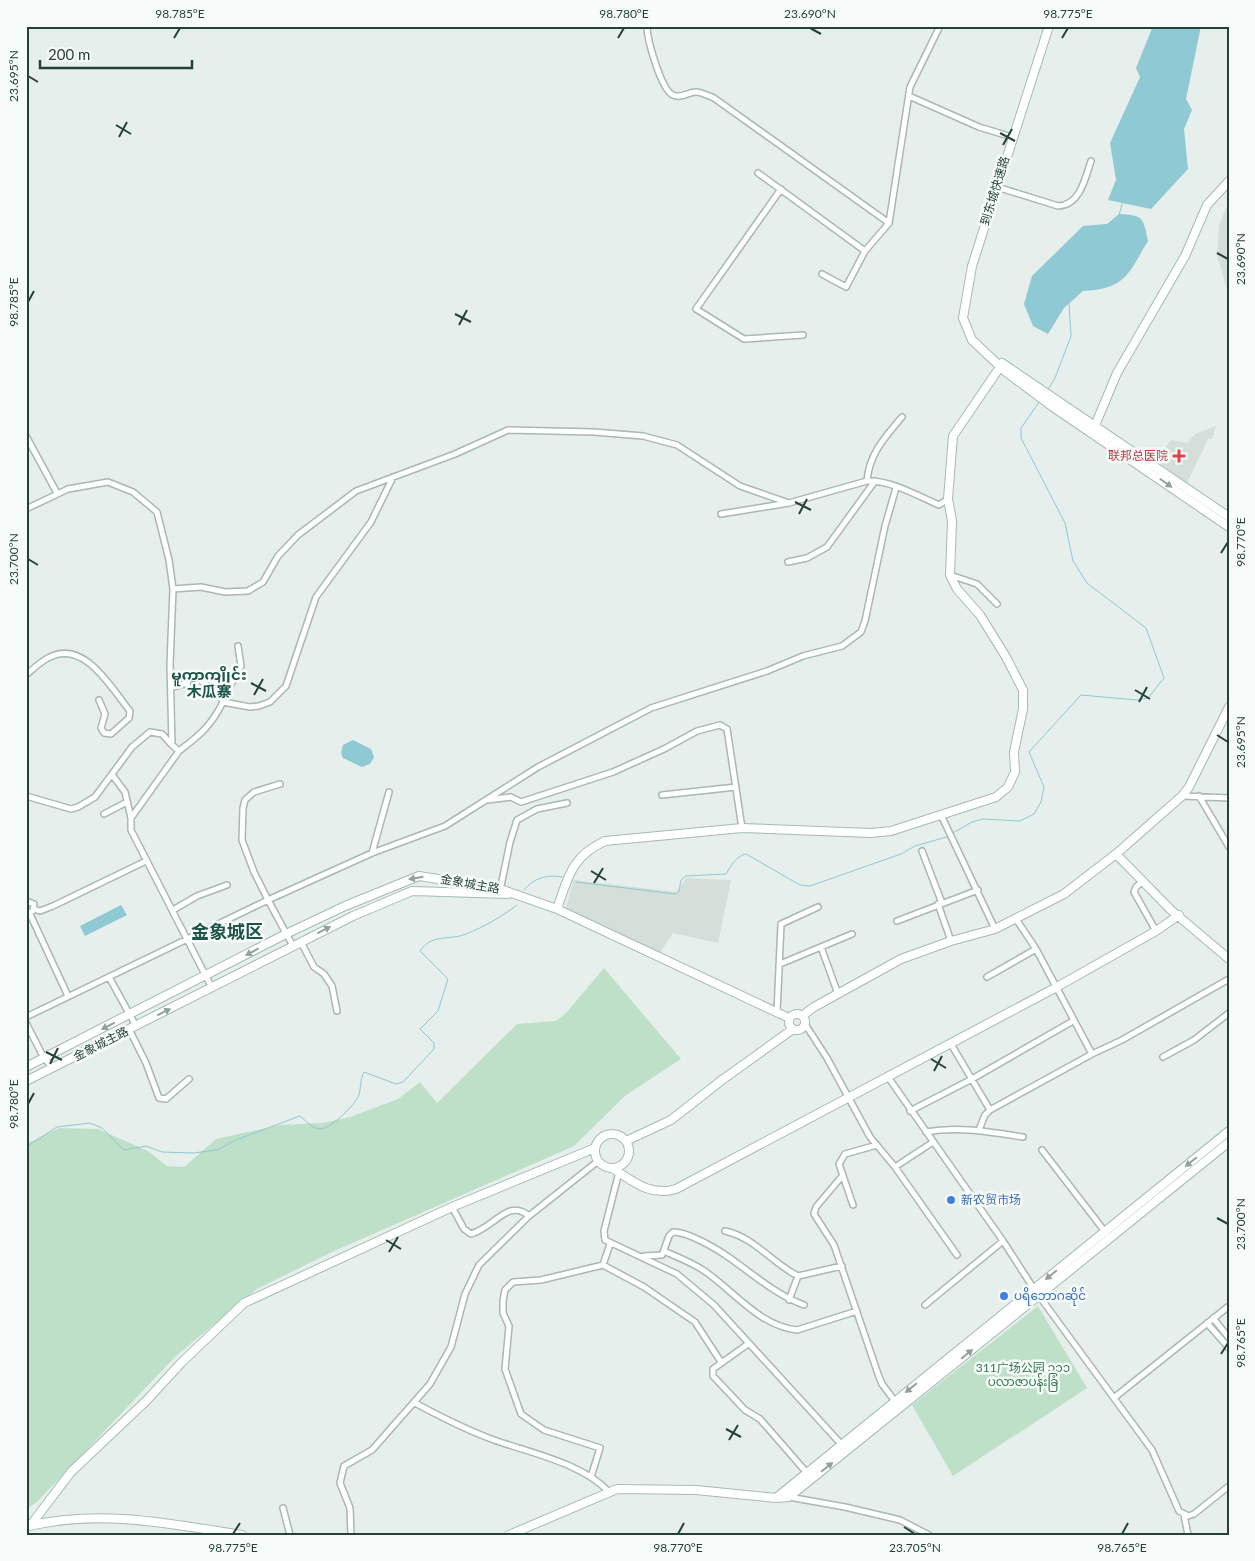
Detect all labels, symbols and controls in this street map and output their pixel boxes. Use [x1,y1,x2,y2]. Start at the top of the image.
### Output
text: 98.785°E [155,6,205,21]
text: 98.780°E [599,6,649,21]
text: 23.690°N [784,6,836,21]
text: 98.775°E [1043,6,1093,21]
scale bar [40,38,192,70]
text: 200 m [48,45,90,63]
text: 23.695°N [6,50,21,102]
street label: 到东城快速路 [977,154,1012,227]
text: 23.690°N [1233,233,1248,285]
text: 98.785°E [6,277,21,327]
place label: 联邦总医院 [1108,448,1168,463]
marker: 联邦总医院 [1172,449,1186,463]
one-way arrow [1160,478,1173,488]
text: 98.770°E [1233,517,1248,567]
text: 23.700°N [6,533,21,585]
district label: မူကွာကျိုင်း 木瓜寨 [171,665,247,700]
text: 23.695°N [1233,716,1248,768]
street label: 金象城主路 [439,871,501,896]
one-way arrow [407,875,423,883]
district label: 金象城区 [191,920,263,942]
one-way arrow [317,926,331,934]
one-way arrow [245,948,260,956]
one-way arrow [157,1008,171,1016]
one-way arrow [100,1022,115,1030]
street label: 金象城主路 [71,1023,131,1064]
text: 98.780°E [6,1079,21,1129]
one-way arrow [1185,1156,1198,1167]
place label: 新农贸市场 [961,1192,1021,1207]
marker: 新农贸市场 [945,1194,957,1206]
text: 23.700°N [1233,1198,1248,1250]
one-way arrow [1045,1270,1058,1281]
place label: ပရိဘောဂဆိုင် [1014,1287,1086,1306]
marker: ပရိဘောဂဆိုင် [998,1290,1010,1302]
text: 98.765°E [1233,1318,1248,1368]
one-way arrow [960,1349,973,1360]
park label: 311广场公园 ၃၁၁ ပလာဇာပန်းခြံ [976,1360,1070,1392]
one-way arrow [905,1382,918,1393]
one-way arrow [820,1461,833,1472]
text: 98.775°E [208,1540,258,1555]
text: 98.770°E [653,1540,703,1555]
text: 23.705°N [889,1540,941,1555]
text: 98.765°E [1097,1540,1147,1555]

